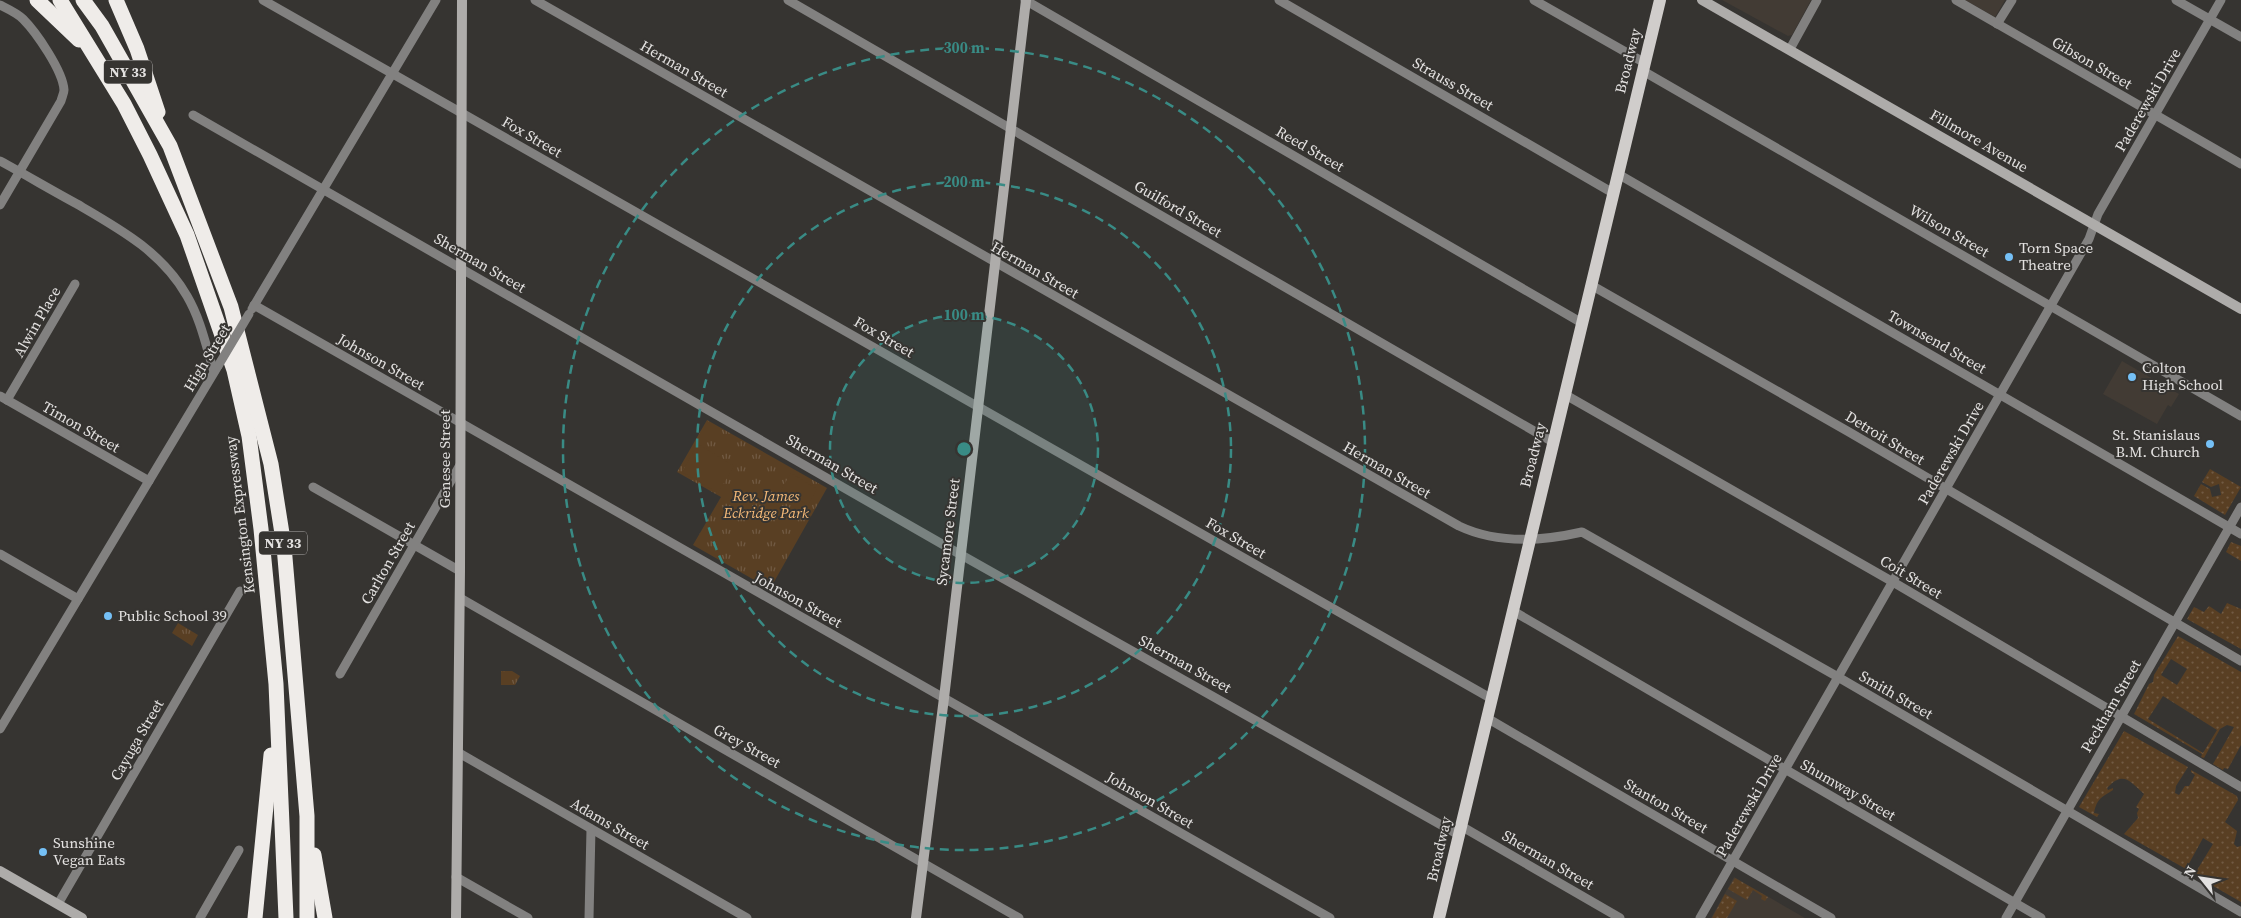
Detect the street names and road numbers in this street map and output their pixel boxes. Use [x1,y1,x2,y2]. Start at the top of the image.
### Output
street label: Broadway [1609,26,1646,96]
street label: Gibson Street [2048,31,2136,94]
street label: Herman Street [637,35,732,102]
street label: Paderewski Drive [2109,44,2186,155]
street label: Strauss Street [1409,52,1498,115]
road number: NY 33 [104,61,152,84]
street label: Fillmore Avenue [1926,104,2033,177]
street label: Fox Street [498,111,566,162]
street label: Reed Street [1272,121,1348,177]
street label: Guilford Street [1130,175,1226,242]
street label: Wilson Street [1905,199,1993,262]
street label: Sherman Street [430,228,530,297]
street label: Herman Street [988,236,1083,303]
street label: Alwin Place [8,282,65,361]
street label: Townsend Street [1884,305,1991,378]
street label: Fox Street [850,311,918,362]
street label: High Street [178,320,235,395]
street label: Johnson Street [333,328,429,395]
street label: Timon Street [38,396,124,457]
street label: Paderewski Drive [1912,397,1989,508]
street label: Detroit Street [1842,406,1929,470]
street label: Genesee Street [434,410,455,508]
street label: Broadway [1514,420,1551,490]
street label: Sherman Street [782,429,882,498]
street label: Kensington Expressway [219,435,260,595]
street label: Herman Street [1340,436,1435,503]
street label: Sycamore Street [931,477,964,587]
street label: Fox Street [1202,512,1270,563]
street label: Carlton Street [355,517,420,608]
road number: NY 33 [259,532,307,554]
street label: Coit Street [1876,550,1946,603]
street label: Johnson Street [750,566,846,632]
street label: Sherman Street [1135,629,1235,698]
street label: Peckham Street [2075,655,2146,756]
street label: Smith Street [1856,665,1937,724]
street label: Cayuga Street [105,695,168,784]
street label: Grey Street [710,718,785,773]
street label: Paderewski Drive [1710,749,1787,860]
street label: Shumway Street [1797,754,1900,825]
street label: Johnson Street [1102,766,1198,833]
street label: Stanton Street [1621,773,1712,838]
street label: Adams Street [567,793,654,855]
street label: Broadway [1421,814,1456,884]
street label: Sherman Street [1498,825,1598,894]

